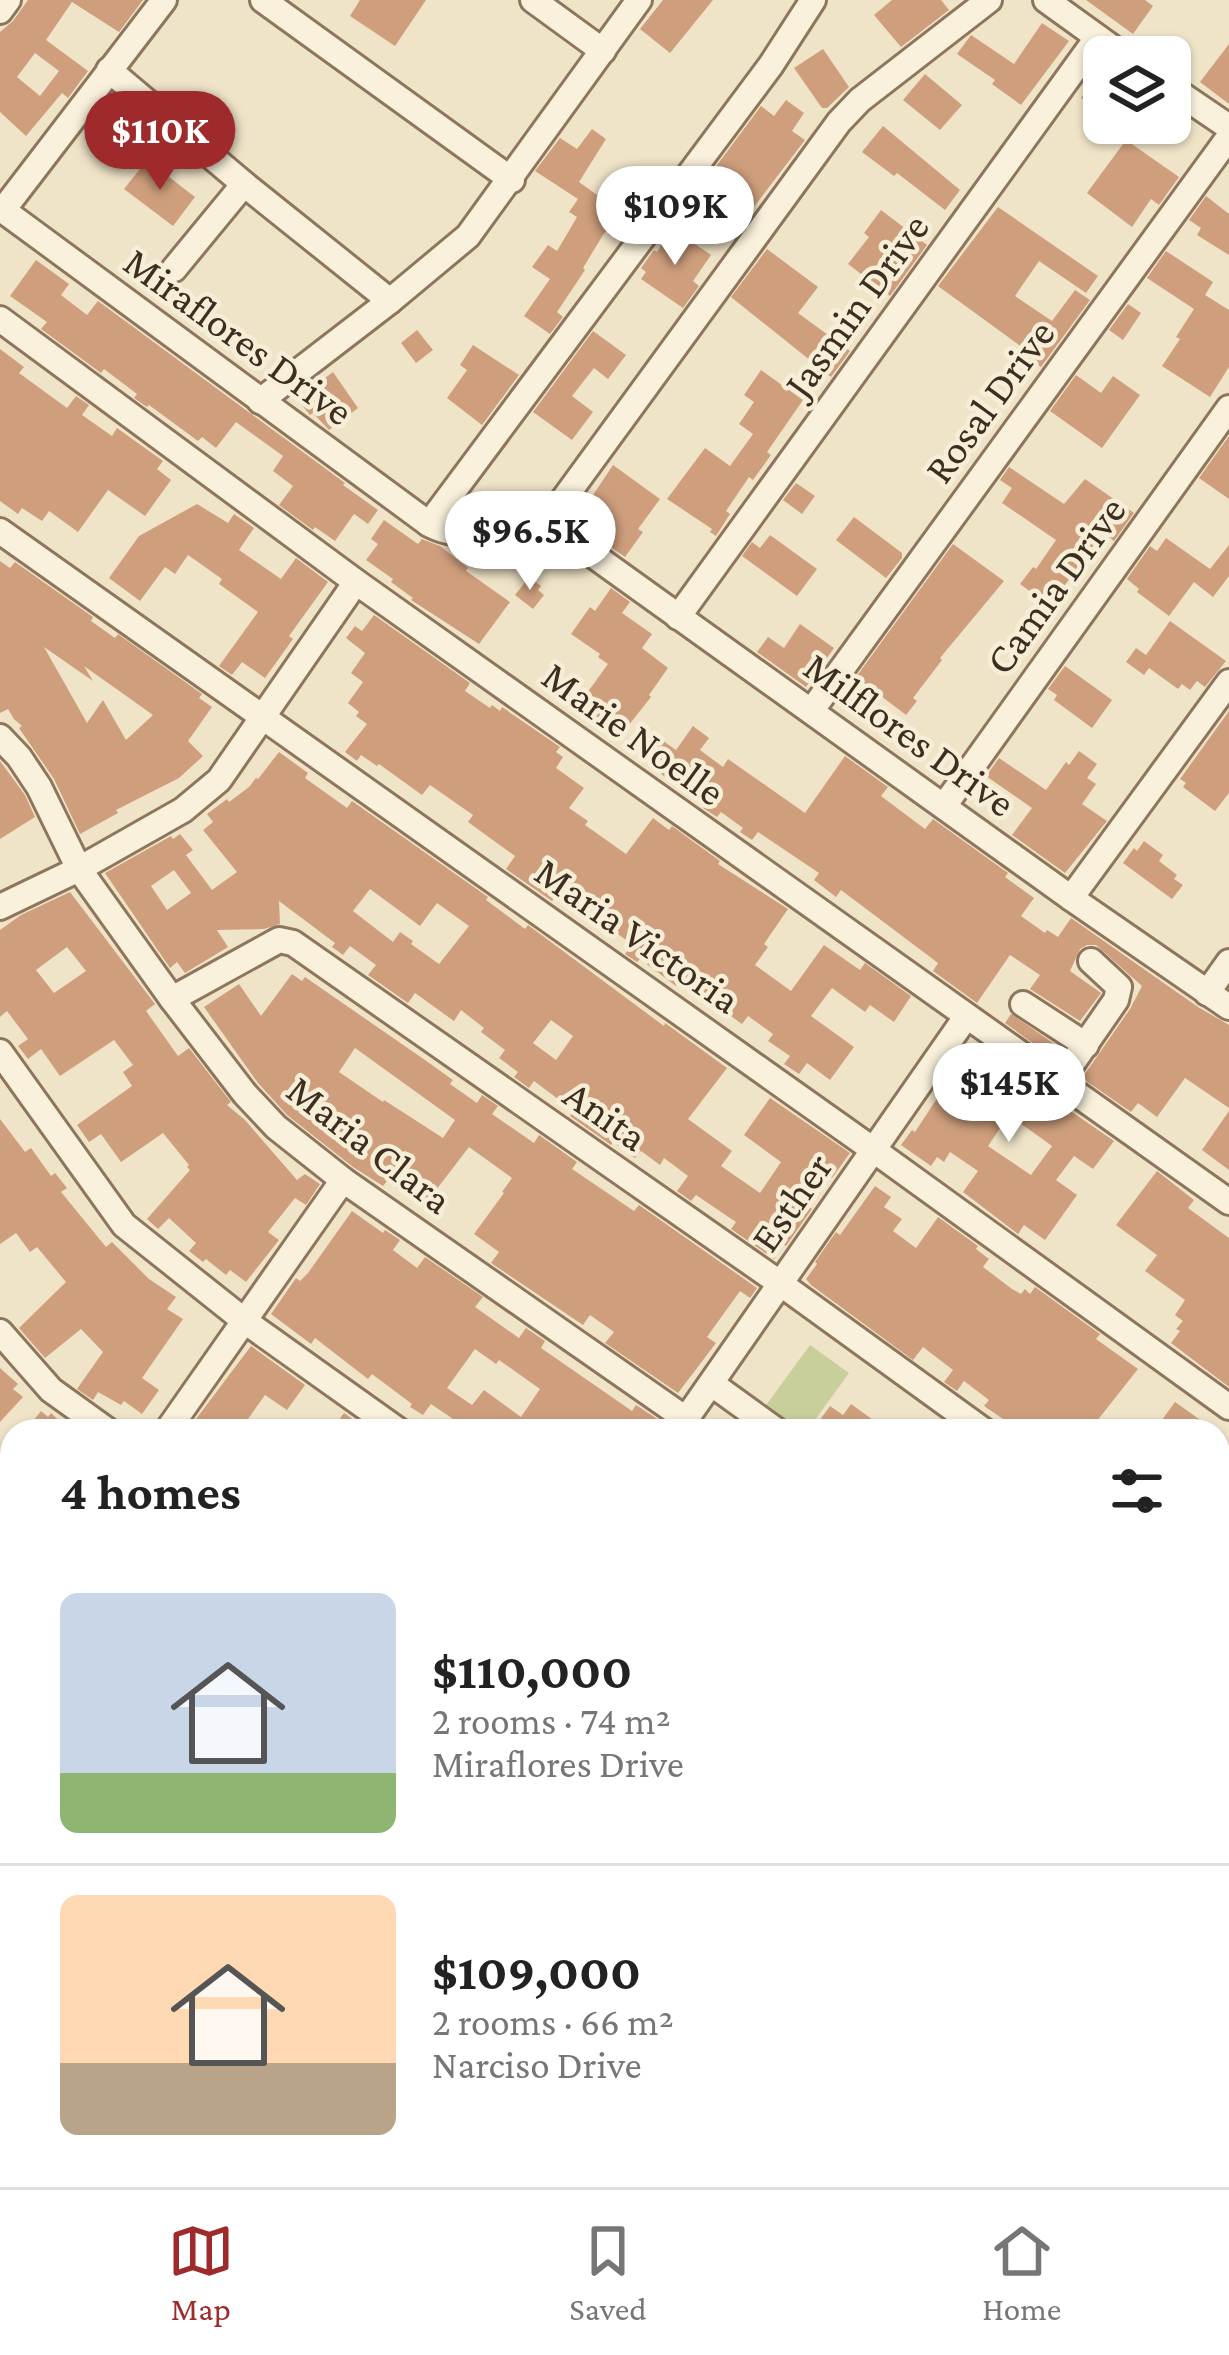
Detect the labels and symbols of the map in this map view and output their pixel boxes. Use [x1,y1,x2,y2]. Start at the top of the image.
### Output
pin: $110K [76,91,244,193]
pin: $109K [591,166,759,268]
street label: Jasmin Drive [771,204,938,409]
street label: Miraflores Drive [115,237,363,435]
street label: Rosal Drive [914,310,1064,492]
street label: Camia Drive [975,487,1135,683]
pin: $96.5K [432,491,628,593]
street label: Milflores Drive [796,642,1024,826]
street label: Marie Noelle [534,651,734,815]
street label: Maria Victoria [527,847,749,1023]
pin: $145K [925,1043,1093,1145]
street label: Maria Clara [278,1065,462,1223]
street label: Anita [555,1070,657,1160]
street label: Esther [740,1144,842,1260]

